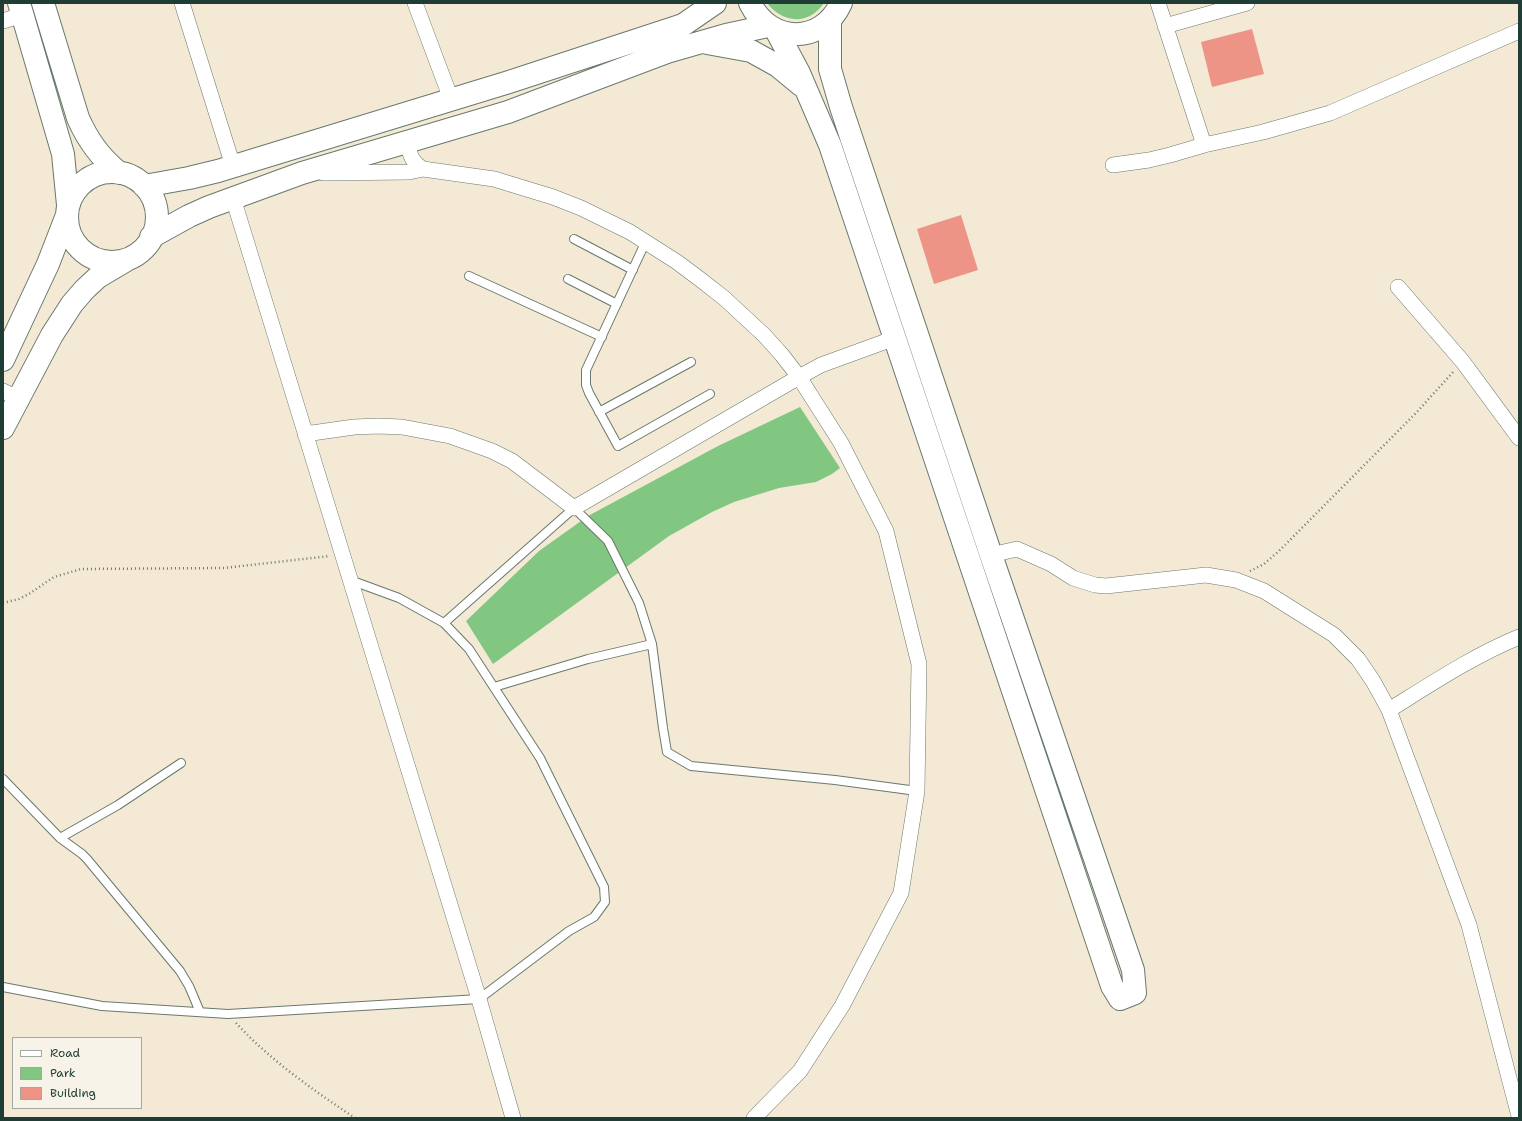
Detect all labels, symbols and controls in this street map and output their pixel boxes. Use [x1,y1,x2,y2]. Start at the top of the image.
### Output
legend [12,1037,142,1109]
text: Road [50,1045,80,1061]
text: Park [50,1065,76,1081]
text: Building [50,1085,96,1101]

